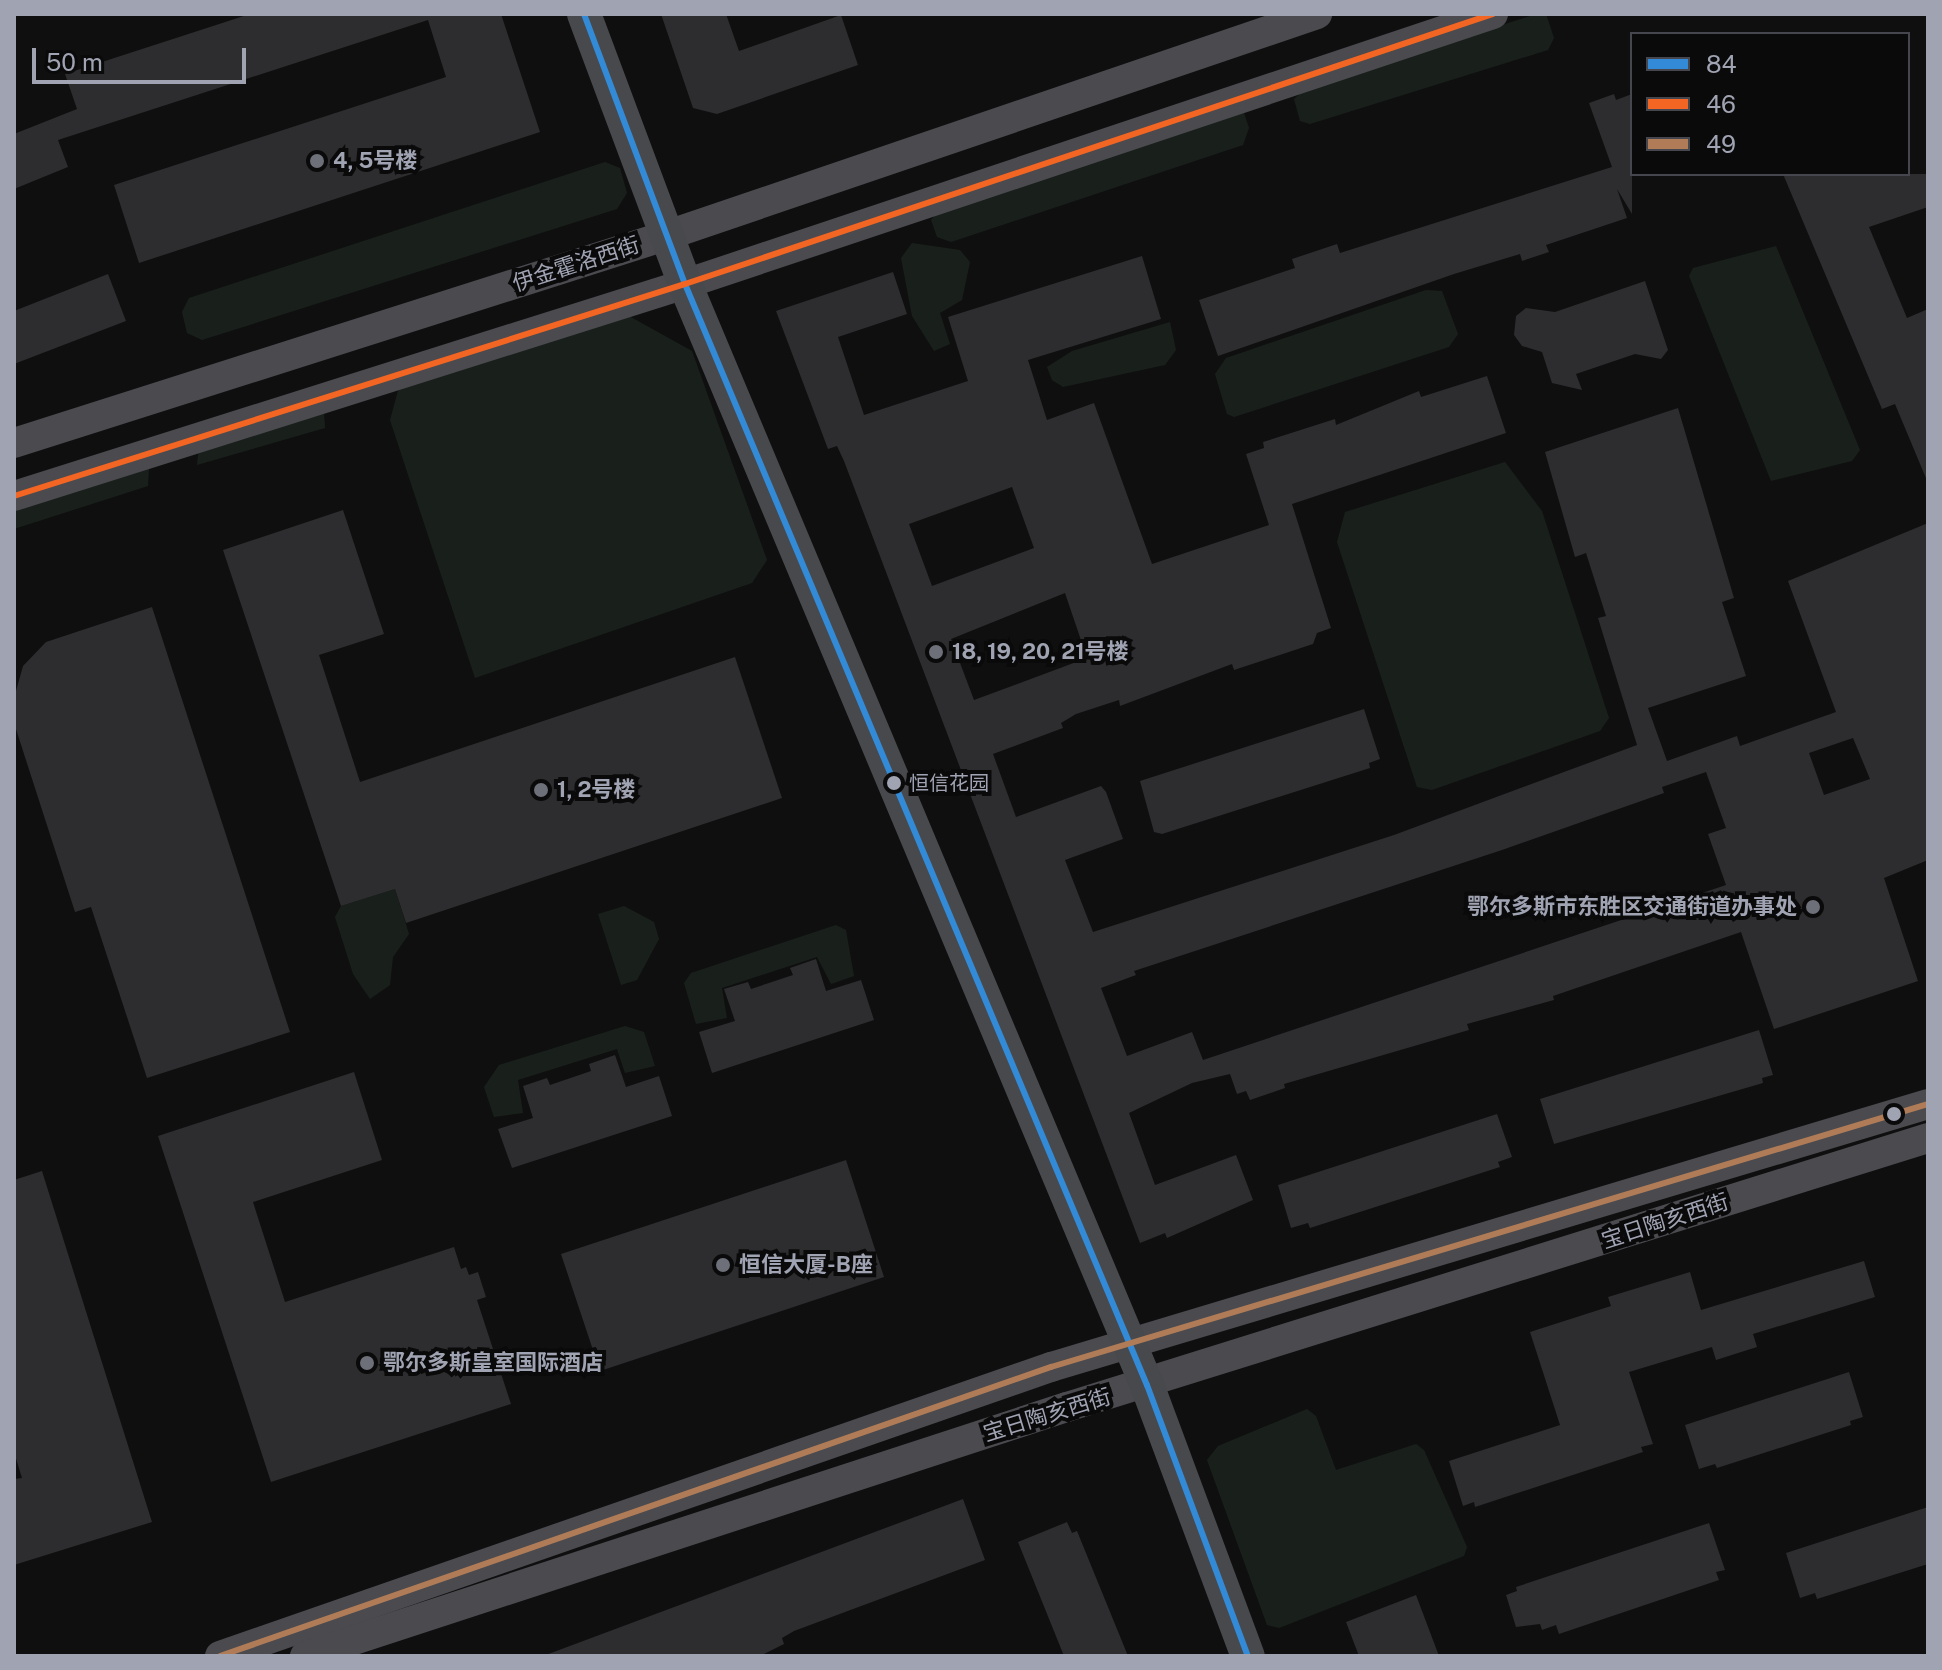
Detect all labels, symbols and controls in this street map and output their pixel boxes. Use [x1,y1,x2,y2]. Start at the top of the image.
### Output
scale bar [36,32,250,82]
legend [1630,32,1910,176]
text: 50 m [46,48,103,76]
text: 84 [1706,50,1737,78]
text: 46 [1706,90,1736,118]
text: 49 [1706,130,1736,158]
place label: 4, 5号楼 [333,148,417,174]
marker: 4, 5号楼 [308,152,326,170]
street label: 伊金霍洛西街 [509,231,643,297]
place label: 18, 19, 20, 21号楼 [952,639,1129,665]
marker: 18, 19, 20, 21号楼 [927,643,945,661]
place label: 恒信花园 [909,771,989,795]
marker: 恒信花园 [886,775,902,791]
place label: 1, 2号楼 [557,777,635,803]
marker: 1, 2号楼 [532,781,550,799]
place label: 鄂尔多斯市东胜区交通街道办事处 [1467,894,1797,920]
marker: 鄂尔多斯市东胜区交通街道办事处 [1804,898,1822,916]
unlabelled marker [1886,1106,1902,1122]
street label: 宝日陶亥西街 [1598,1188,1732,1254]
place label: 恒信大厦-B座 [739,1252,873,1278]
marker: 恒信大厦-B座 [714,1256,732,1274]
place label: 鄂尔多斯皇室国际酒店 [383,1350,603,1376]
marker: 鄂尔多斯皇室国际酒店 [358,1354,376,1372]
street label: 宝日陶亥西街 [980,1383,1114,1447]

